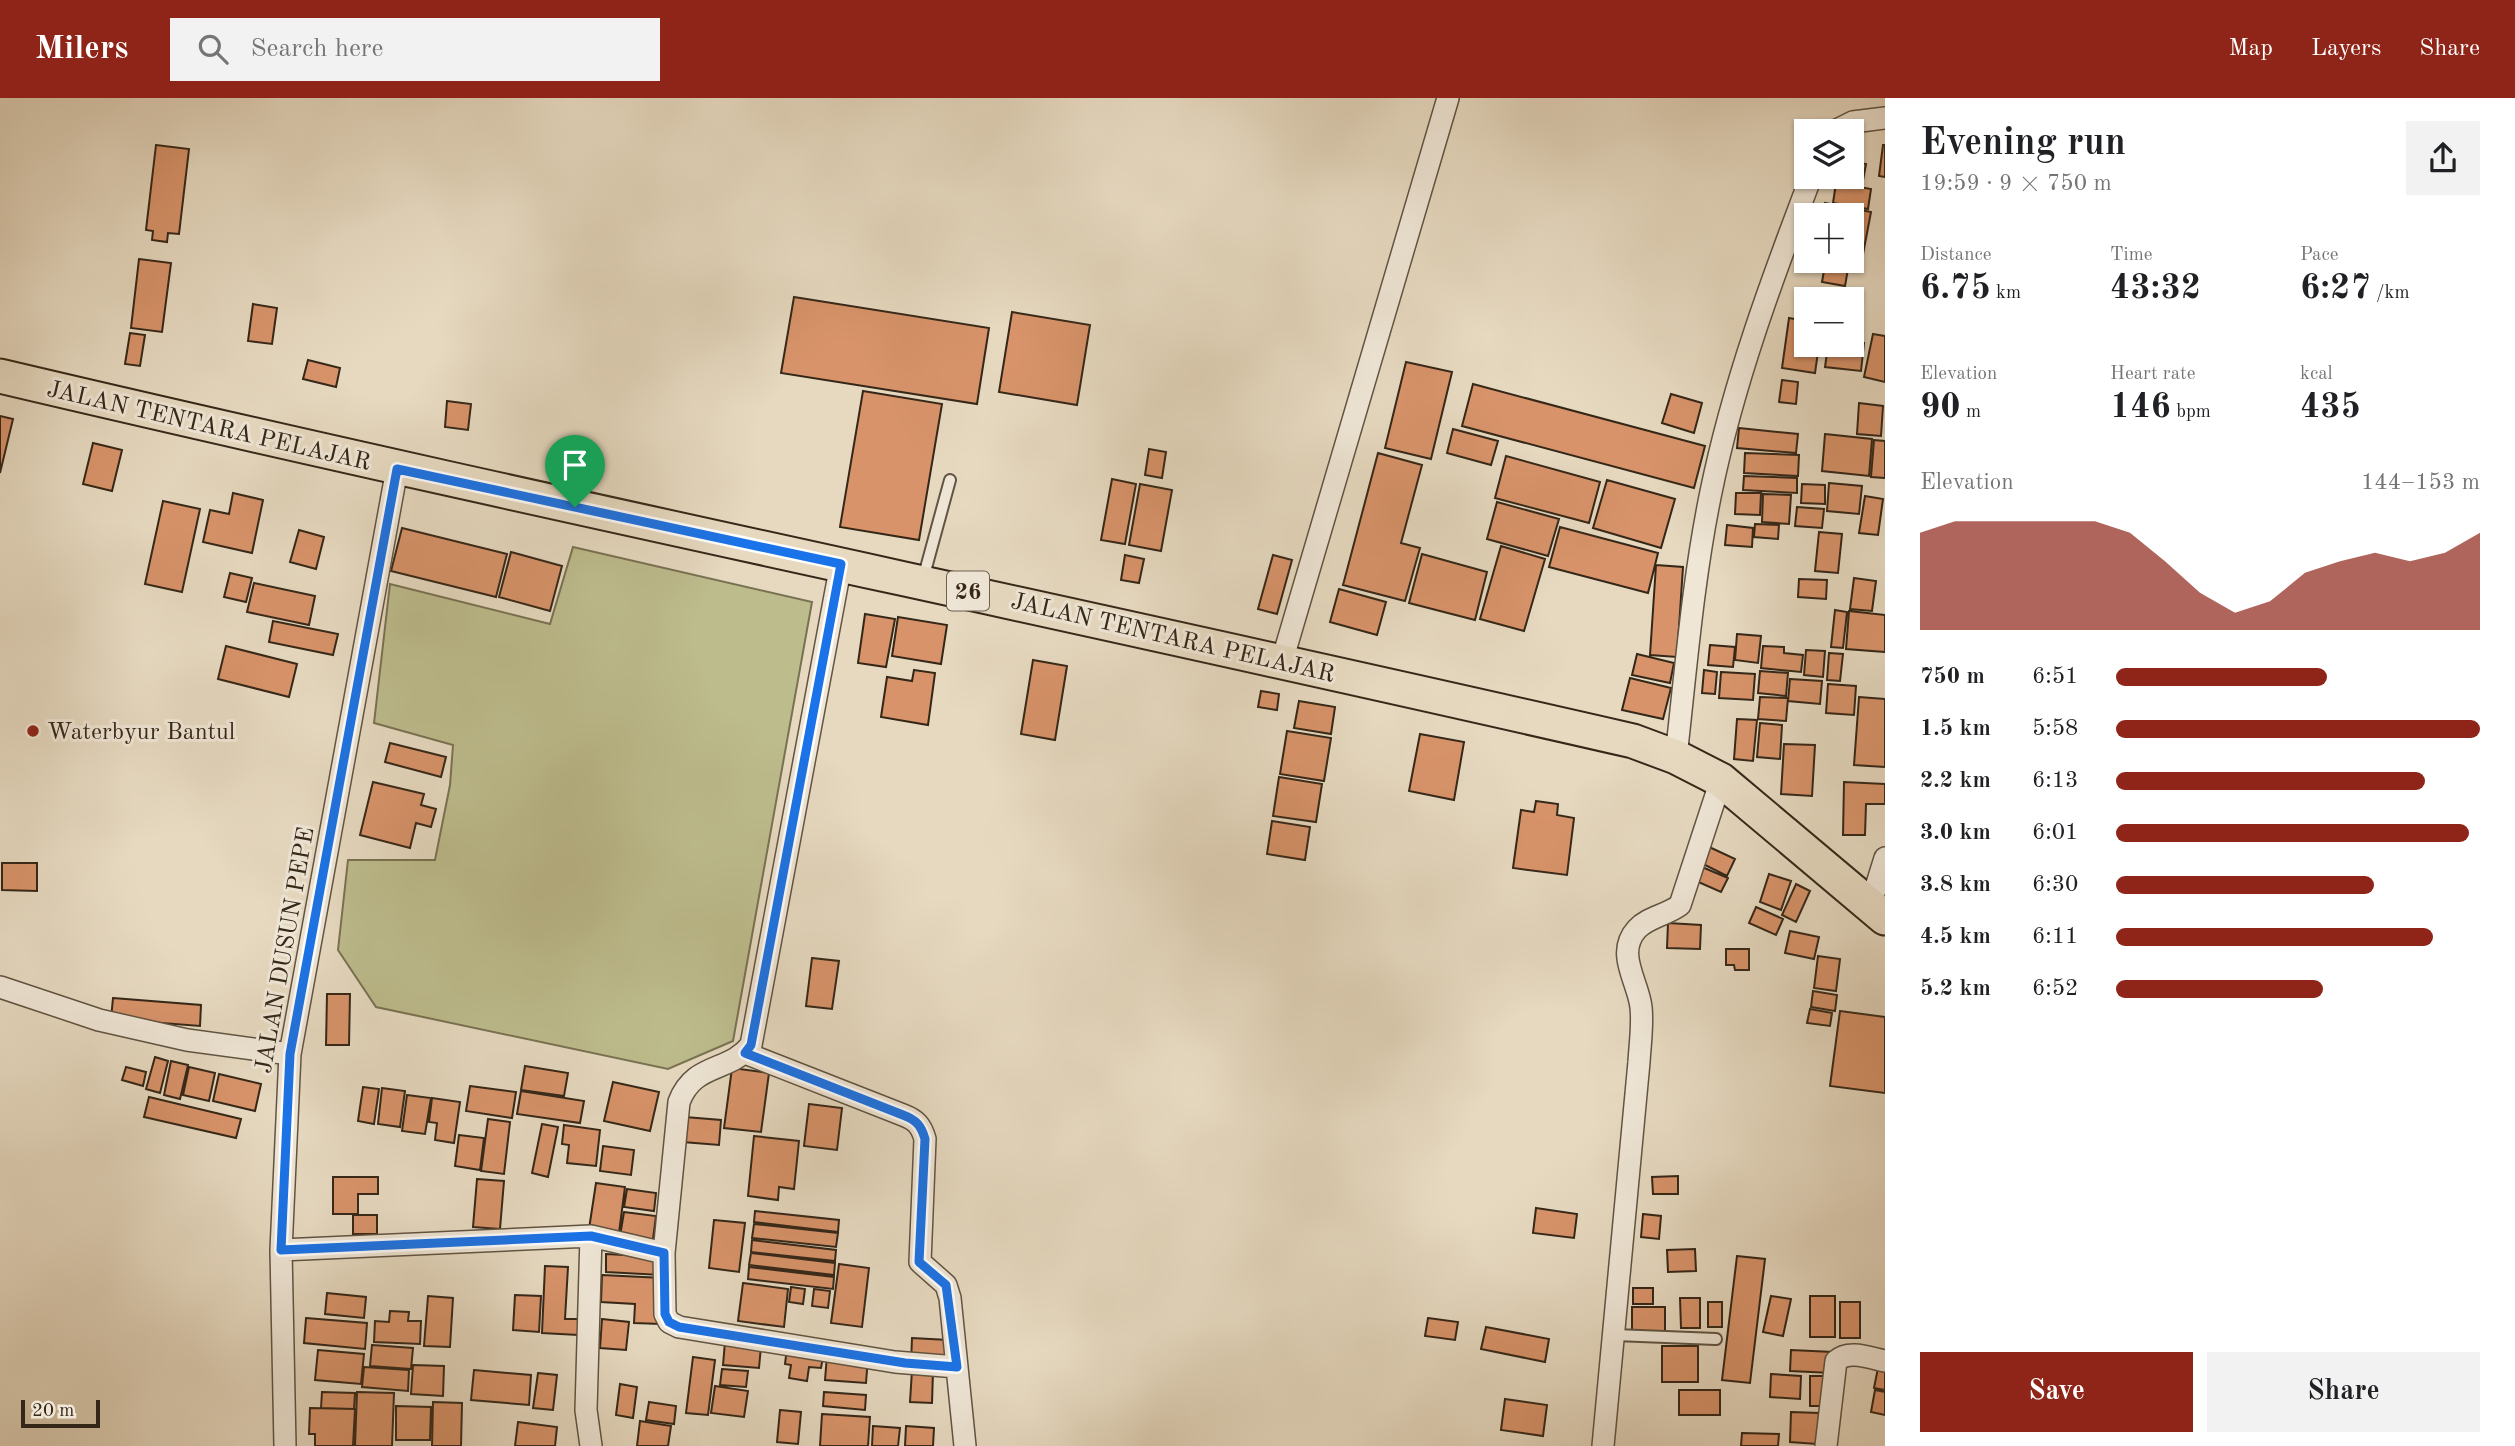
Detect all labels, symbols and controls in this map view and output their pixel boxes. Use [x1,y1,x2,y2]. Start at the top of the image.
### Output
search box [170,18,660,81]
icon: search [194,30,232,68]
text: Milers [35,33,128,66]
text: Search here [250,36,383,62]
text: Map [2229,37,2273,61]
text: Layers [2311,37,2381,61]
text: Share [2419,37,2480,61]
map controls [1794,119,1864,357]
button: layers [1794,119,1864,189]
button: share [2406,121,2480,195]
text: Evening run [1920,125,2126,163]
text: 19:59 · 9 × 750 m [1920,172,2112,195]
button: + [1794,203,1864,273]
text: Distance [1920,246,1992,265]
text: Time [2110,246,2153,265]
text: Pace [2300,246,2339,265]
text: 6.75 [1920,271,1991,306]
text: 43:32 [2110,271,2201,306]
text: 6:27 [2300,271,2371,306]
text: km [1991,284,2021,303]
text: /km [2371,284,2410,303]
button: − [1794,287,1864,357]
text: Elevation [1920,365,1997,384]
text: Heart rate [2110,365,2195,384]
text: kcal [2300,365,2333,384]
street label: JALAN TENTARA PELAJAR [44,378,373,476]
text: 90 [1920,390,1961,425]
text: 146 [2110,390,2171,425]
text: 435 [2300,390,2361,425]
text: m [1961,403,1981,422]
text: bpm [2171,403,2211,422]
pin [545,435,605,507]
icon: arrive [556,446,594,484]
text: Elevation [1920,471,2014,494]
text: 144–153 m [2361,471,2480,494]
road number: 26 [947,572,989,610]
street label: JALAN TENTARA PELAJAR [1008,590,1337,688]
text: 750 m [1920,665,1985,688]
text: 6:51 [2032,665,2078,688]
text: 1.5 km [1920,717,1991,740]
text: 5:58 [2032,717,2078,740]
place label: Waterbyur Bantul [47,721,235,745]
marker: Waterbyur Bantul [25,723,41,739]
text: 2.2 km [1920,769,1991,792]
text: 6:13 [2032,769,2078,792]
text: 3.0 km [1920,821,1991,844]
text: 6:01 [2032,821,2078,844]
street label: JALAN DUSUN PEPE [252,825,319,1075]
text: 3.8 km [1920,873,1991,896]
text: 6:30 [2032,873,2078,896]
text: 4.5 km [1920,925,1991,948]
text: 6:11 [2032,925,2078,948]
text: 5.2 km [1920,977,1991,1000]
text: 6:52 [2032,977,2078,1000]
button: Save [1920,1352,2193,1432]
button: Share [2207,1352,2480,1432]
scale bar [21,1397,100,1429]
text: 20 m [32,1402,74,1421]

